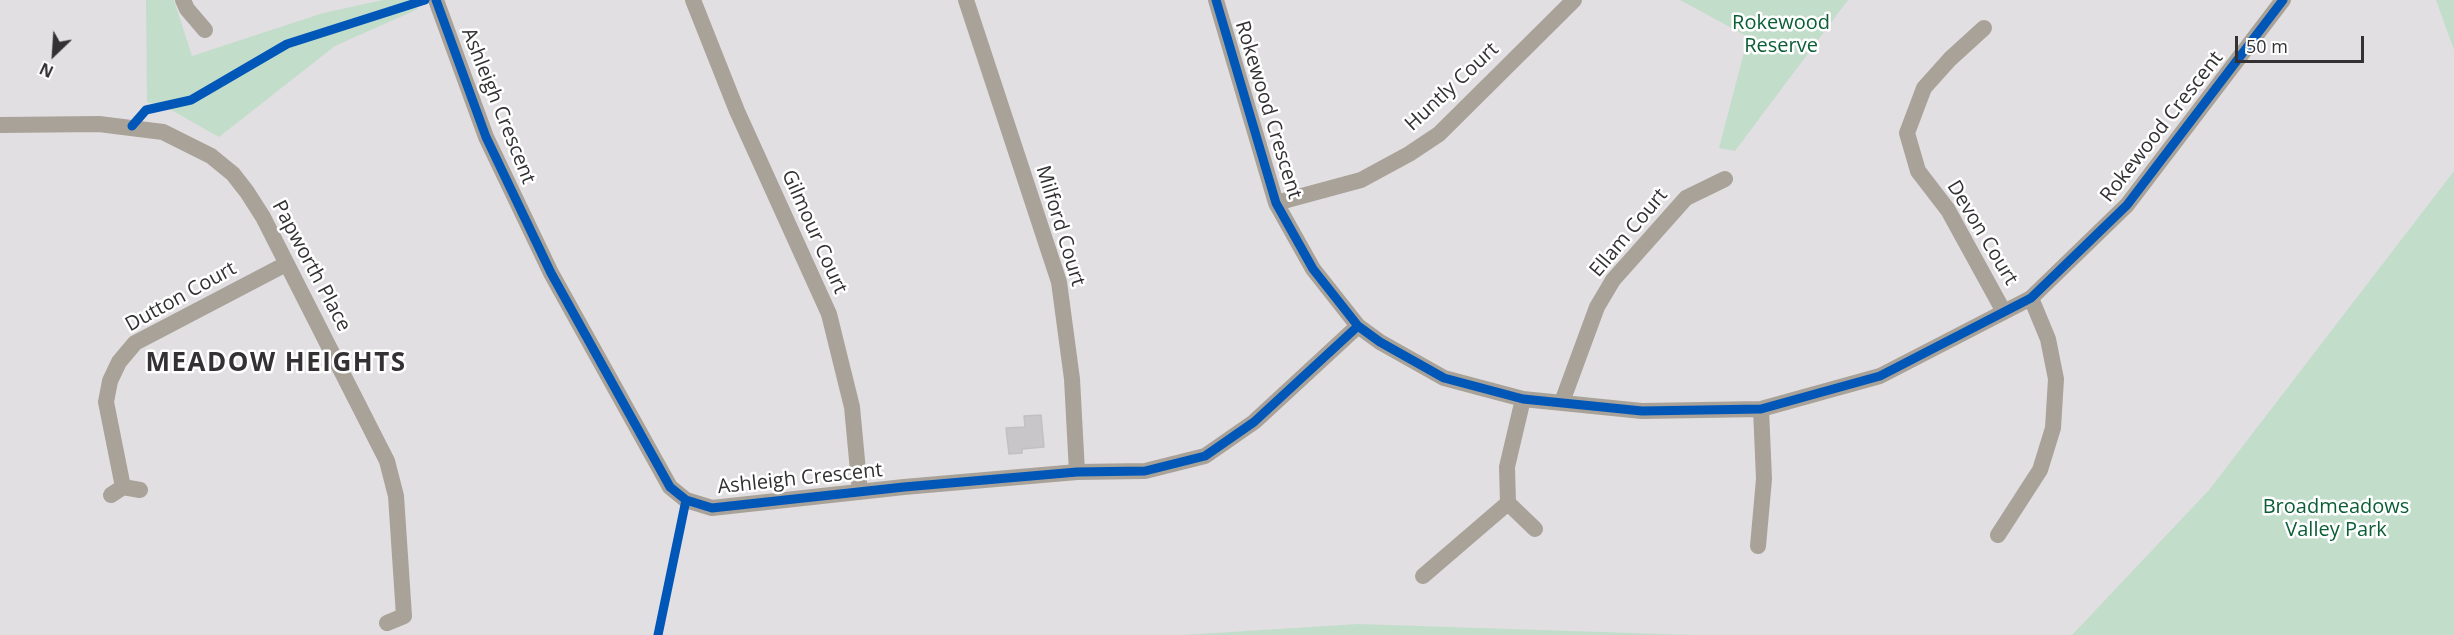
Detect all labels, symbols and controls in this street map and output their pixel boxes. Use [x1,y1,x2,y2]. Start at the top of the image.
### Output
park label: Rokewood Reserve [1732,11,1830,58]
street label: Rokewood Crescent [1230,18,1306,202]
north arrow [24,24,84,84]
scale bar [2238,24,2367,62]
street label: Ashleigh Crescent [456,25,540,187]
text: 50 m [2246,34,2288,58]
street label: Huntly Court [1400,38,1504,136]
street label: Rokewood Crescent [2096,47,2228,207]
text: N [36,58,57,83]
street label: Milford Court [1030,163,1090,289]
street label: Gilmour Court [776,166,852,298]
street label: Devon Court [1941,176,2023,290]
street label: Ellam Court [1585,184,1673,282]
street label: Papworth Place [266,196,356,336]
street label: Dutton Court [122,257,240,337]
district label: MEADOW HEIGHTS [145,348,407,380]
street label: Ashleigh Crescent [716,458,884,500]
park label: Broadmeadows Valley Park [2263,495,2409,542]

